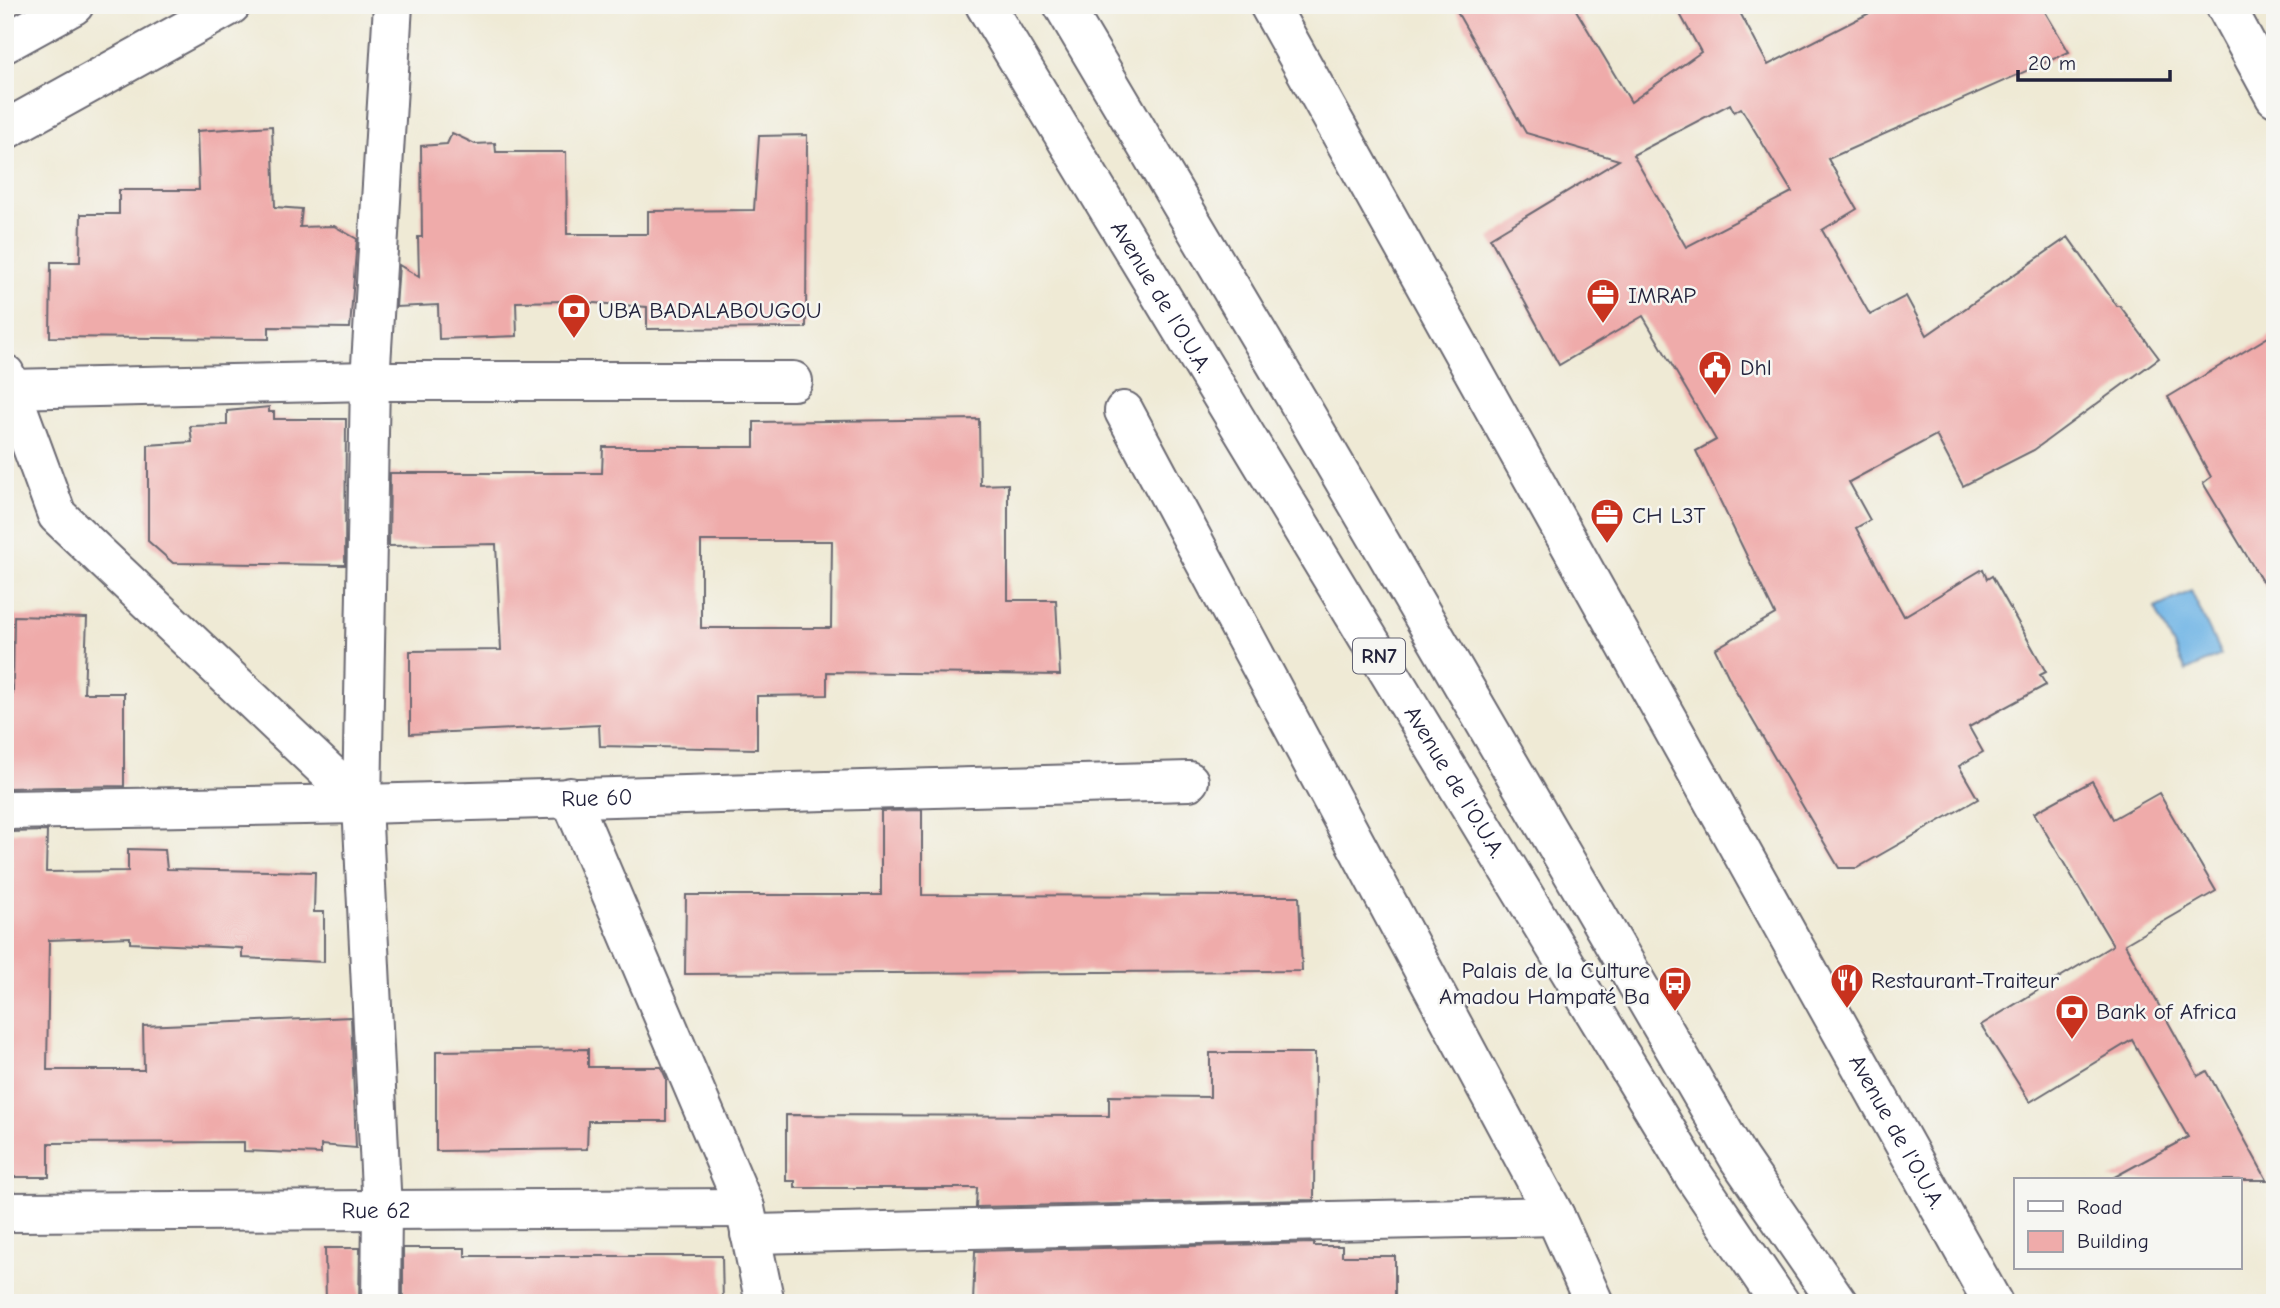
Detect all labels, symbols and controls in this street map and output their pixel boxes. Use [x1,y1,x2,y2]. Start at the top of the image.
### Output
scale bar [2018,38,2170,82]
text: 20 m [2028,51,2076,75]
street label: Avenue de l'O.U.A. [1105,216,1217,378]
office icon: IMRAP [1584,276,1622,325]
place label: IMRAP [1628,282,1696,309]
bank icon: UBA BADALABOUGOU [555,291,593,340]
place label: UBA BADALABOUGOU [598,297,822,324]
public building icon: Dhl [1696,348,1734,397]
place label: Dhl [1740,354,1772,381]
office icon: CH L3T [1588,496,1626,545]
place label: CH L3T [1632,502,1706,529]
road number: RN7 [1353,638,1405,674]
street label: Avenue de l'O.U.A. [1399,701,1511,863]
street label: Rue 60 [561,783,633,812]
place label: Palais de la Culture Amadou Hampaté Ba [1439,957,1650,1010]
restaurant icon: Restaurant-Traiteur [1828,961,1866,1010]
bus stop icon: Palais de la Culture Amadou Hampaté Ba [1656,964,1694,1013]
place label: Restaurant-Traiteur [1871,967,2060,994]
bank icon: Bank of Africa [2053,992,2091,1041]
place label: Bank of Africa [2096,998,2237,1025]
street label: Avenue de l'O.U.A. [1843,1050,1951,1214]
legend [2014,1178,2242,1270]
text: Road [2077,1195,2122,1219]
street label: Rue 62 [341,1197,411,1224]
text: Building [2077,1229,2149,1253]

